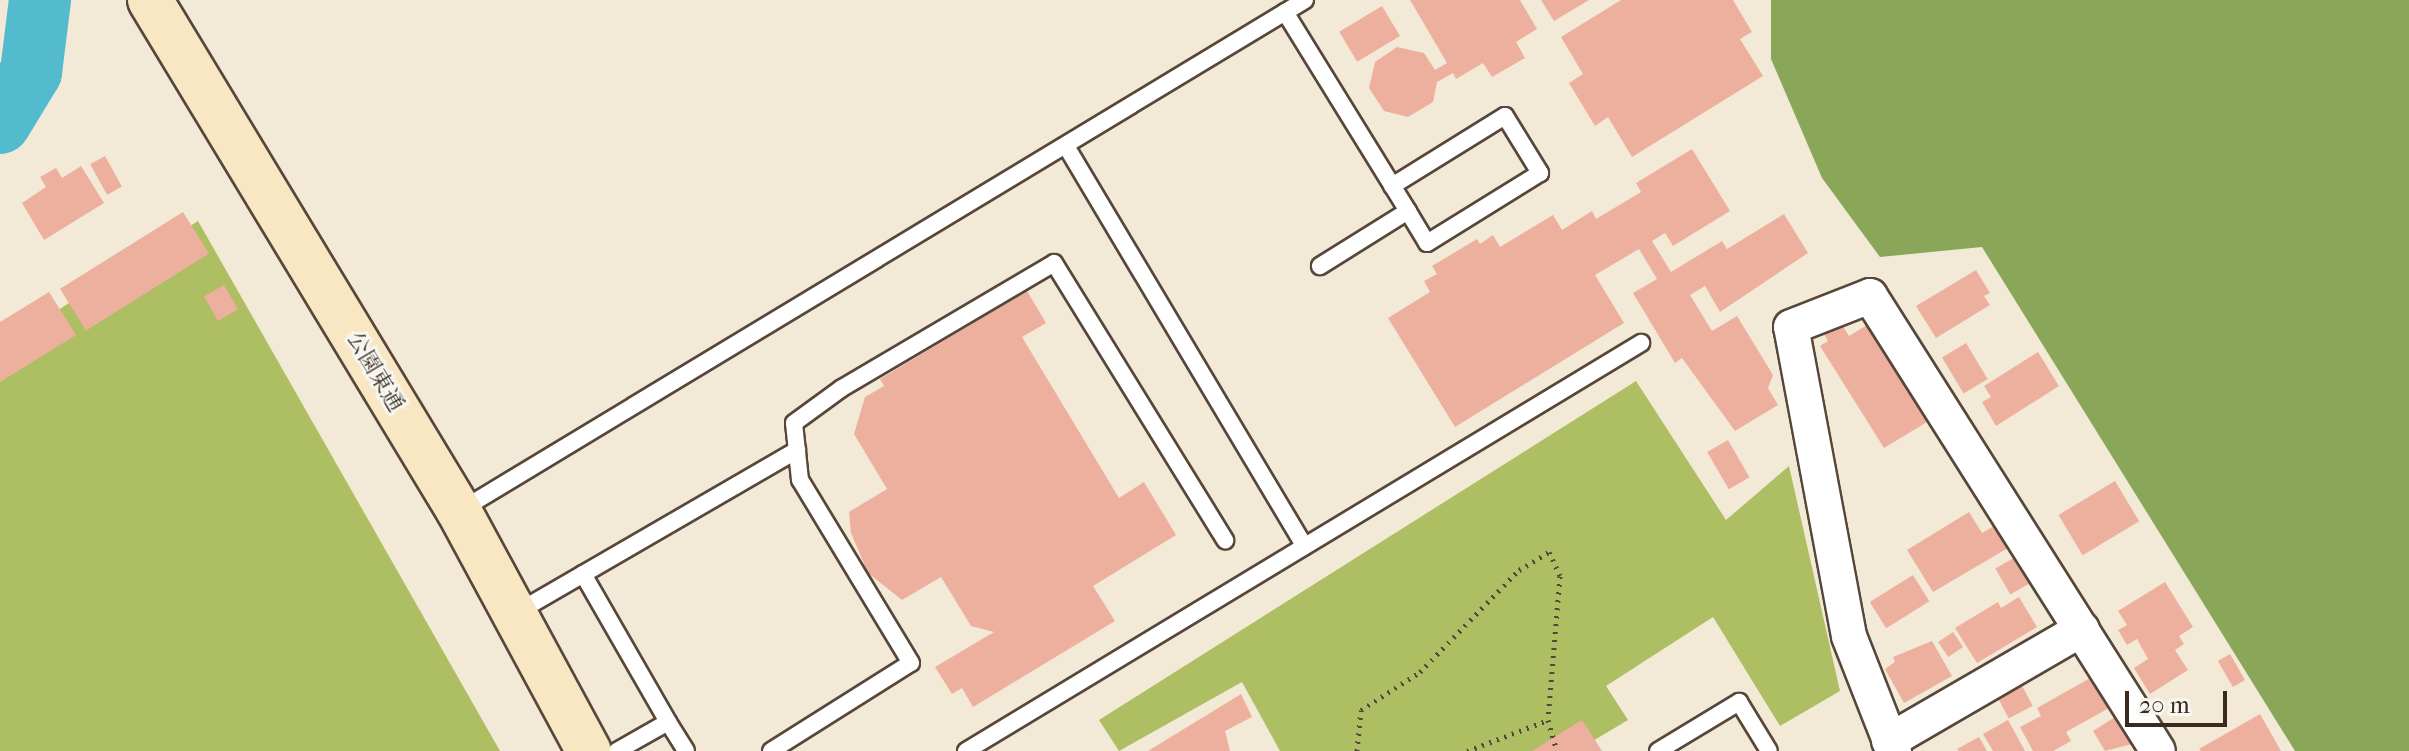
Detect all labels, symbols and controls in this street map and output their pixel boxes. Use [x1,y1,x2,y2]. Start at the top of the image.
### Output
street label: 公園東通 [341,327,409,417]
scale bar [2129,675,2231,725]
text: 20 m [2139,691,2190,719]

